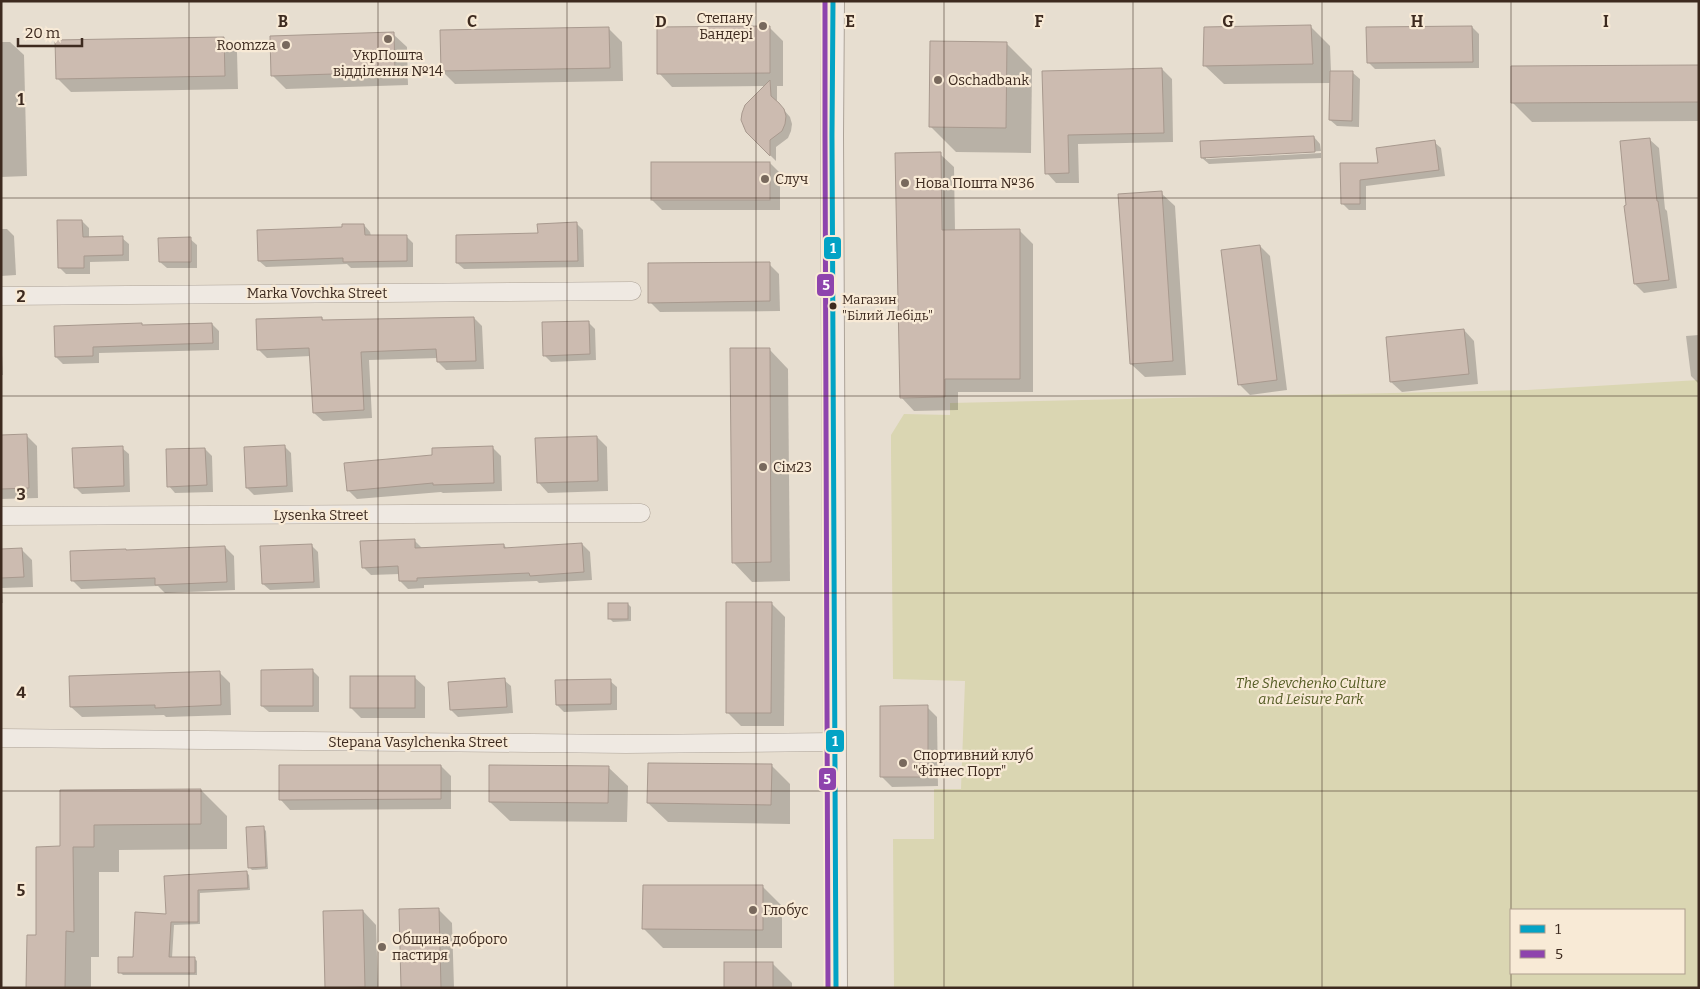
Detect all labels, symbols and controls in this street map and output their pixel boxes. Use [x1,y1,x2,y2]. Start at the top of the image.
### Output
place label: Степану Бандері [696,10,754,43]
text: B [278,12,288,31]
text: C [467,12,477,31]
text: D [655,12,667,31]
text: E [845,12,855,31]
text: F [1035,12,1044,31]
text: G [1222,12,1234,31]
text: H [1411,12,1424,31]
text: I [1603,12,1609,31]
scale bar [18,15,81,47]
marker: Степану Бандері [757,20,769,32]
text: 20 m [25,24,61,42]
marker: УкрПошта відділення №14 [382,33,394,45]
place label: Roomzza [217,37,276,54]
marker: Roomzza [280,39,292,51]
place label: УкрПошта відділення №14 [333,47,443,80]
place label: Oschadbank [948,72,1029,89]
marker: Oschadbank [932,74,944,86]
text: 1 [18,90,25,109]
place label: Случ [775,171,808,188]
marker: Случ [759,173,771,185]
place label: Нова Пошта №36 [915,175,1034,192]
marker: Нова Пошта №36 [899,177,911,189]
line badge: 1 [823,236,842,260]
text: 1 [830,240,836,257]
line badge: 5 [816,273,835,297]
text: 5 [822,277,830,294]
street label: Marka Vovchka Street [247,285,387,302]
text: 2 [16,287,26,306]
place label: Магазин "Білий Лебідь" [842,292,933,323]
marker: Магазин "Білий Лебідь" [828,301,838,311]
place label: Сім23 [773,459,812,476]
marker: Сім23 [757,461,769,473]
text: 3 [16,485,26,504]
street label: Lysenka Street [274,507,368,524]
park label: The Shevchenko Culture and Leisure Park [1236,675,1386,708]
text: 4 [16,683,26,702]
line badge: 1 [825,729,845,753]
text: 1 [832,733,838,750]
street label: Stepana Vasylchenka Street [328,734,508,751]
place label: Спортивний клуб "Фітнес Порт" [913,747,1034,780]
marker: Спортивний клуб "Фітнес Порт" [897,757,909,769]
line badge: 5 [818,767,837,791]
text: 5 [823,771,831,788]
text: 5 [17,881,26,900]
place label: Глобус [763,902,808,919]
marker: Глобус [747,904,759,916]
legend [1510,909,1685,974]
text: 1 [1555,920,1561,938]
place label: Община доброго пастиря [392,931,507,964]
marker: Община доброго пастиря [376,941,388,953]
text: 5 [1555,945,1563,963]

